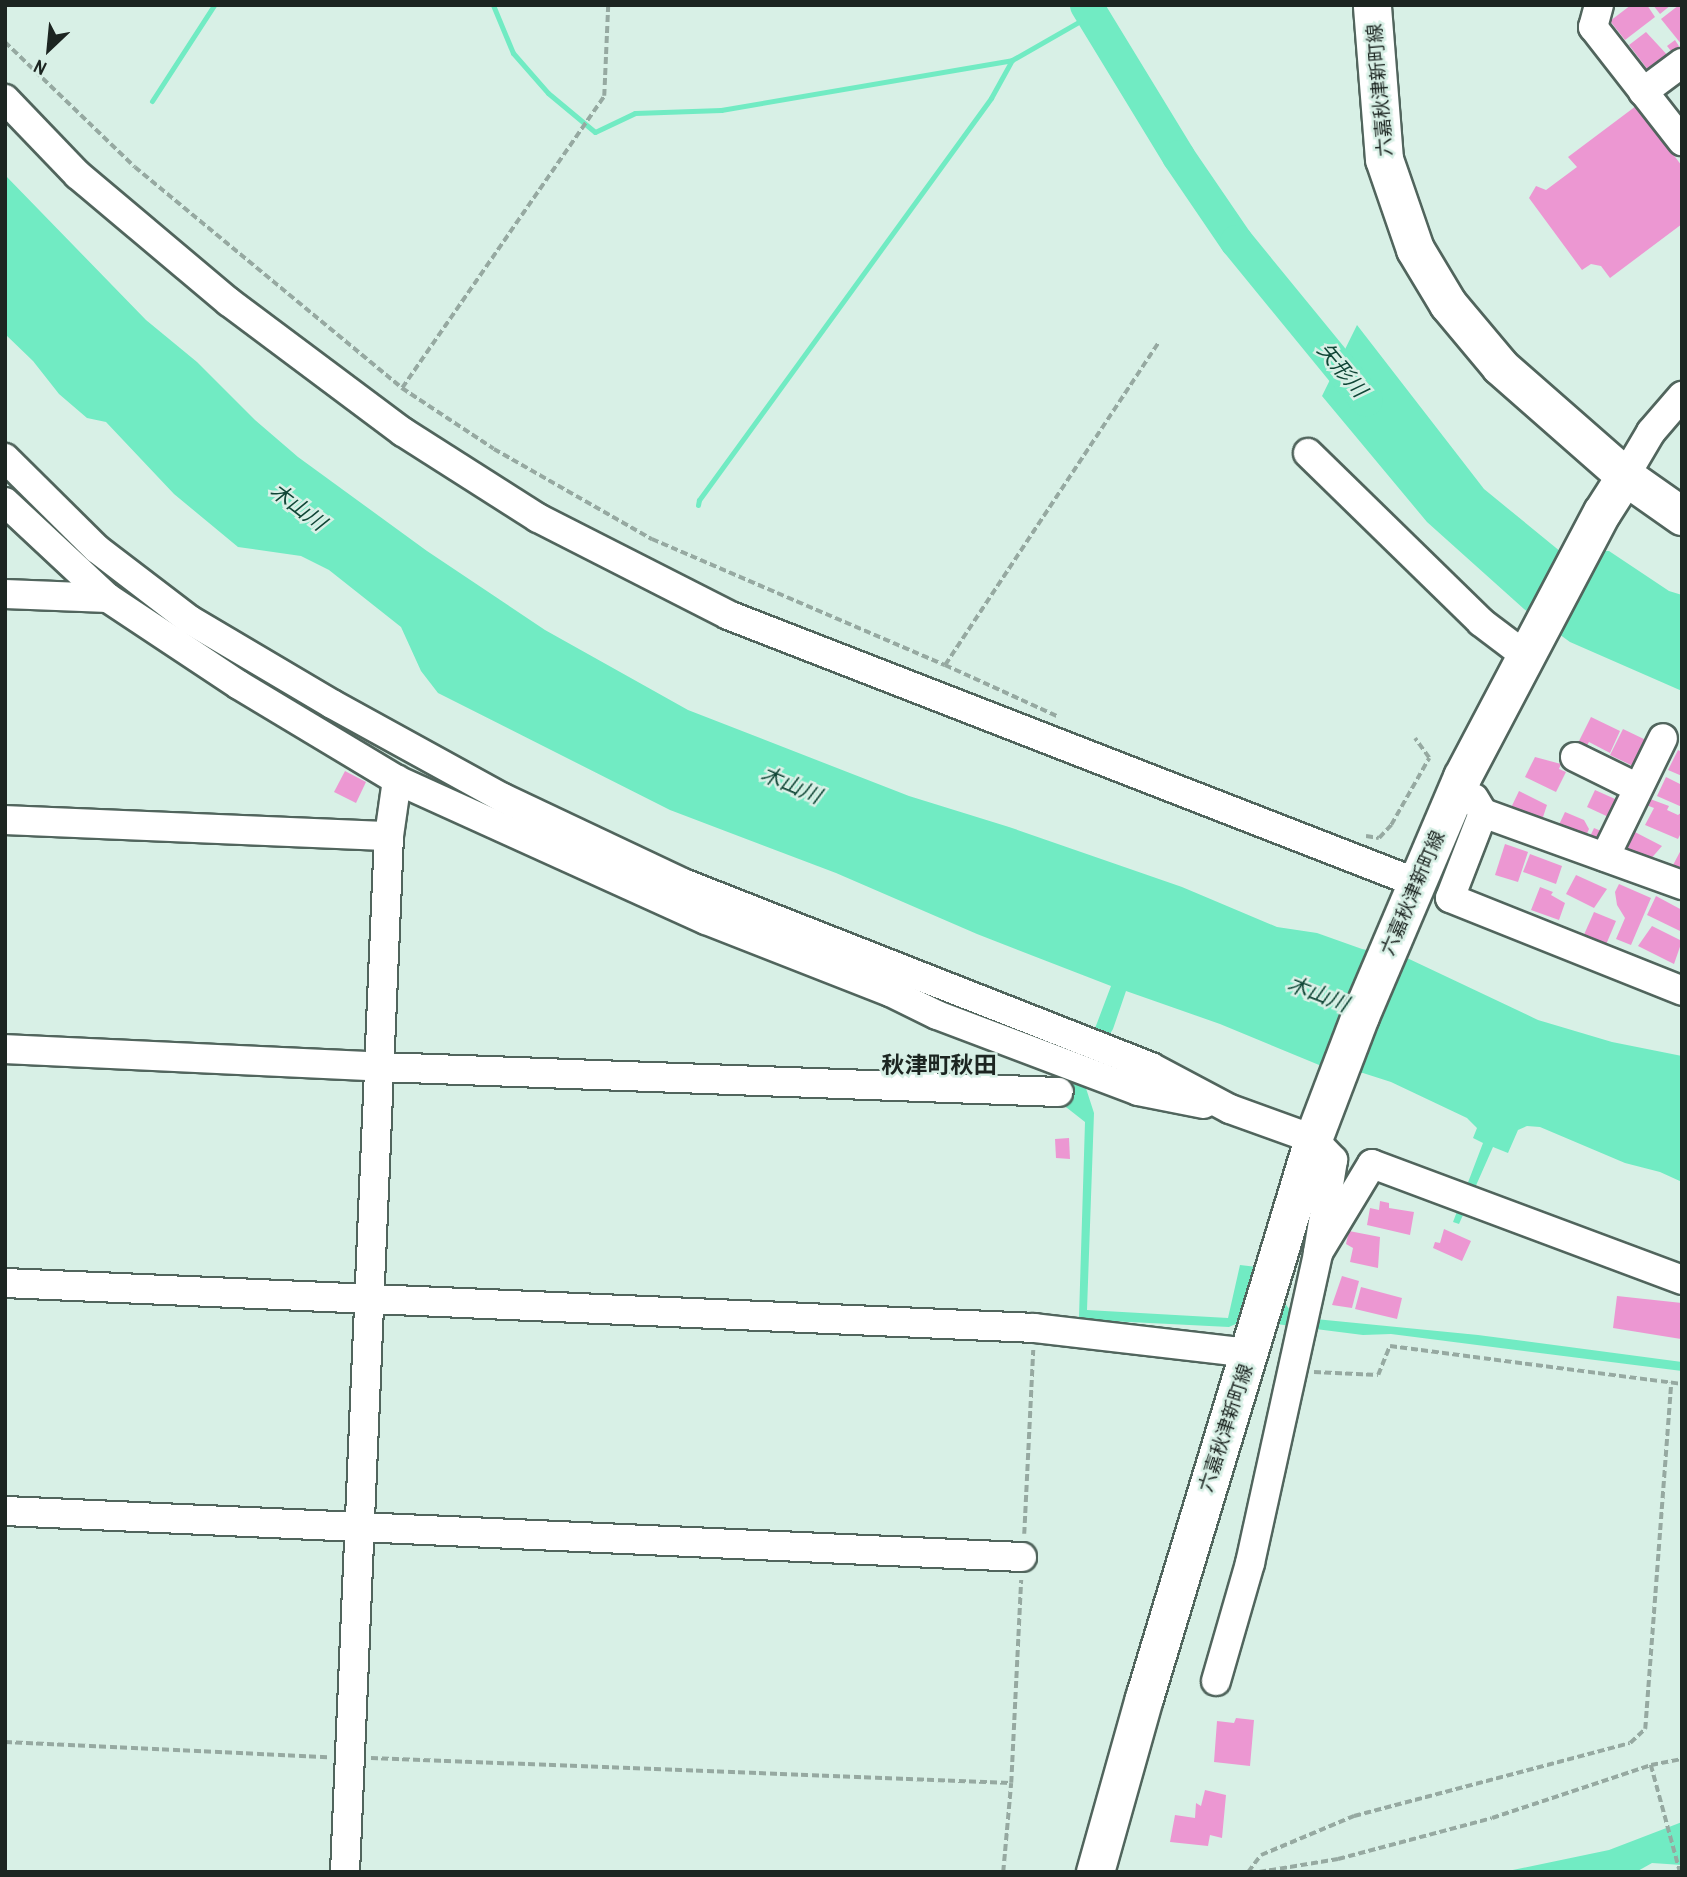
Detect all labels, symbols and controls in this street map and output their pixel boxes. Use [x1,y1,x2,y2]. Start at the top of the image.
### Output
north arrow [14,14,84,84]
street label: 六嘉秋津新町線 [1363,23,1397,157]
text: N [29,54,51,82]
water label: 矢形川 [1312,338,1372,402]
water label: 木山川 [265,478,331,536]
water label: 木山川 [757,761,825,809]
street label: 六嘉秋津新町線 [1377,827,1449,959]
water label: 木山川 [1284,971,1352,1017]
district label: 秋津町秋田 [882,1051,996,1079]
street label: 六嘉秋津新町線 [1195,1361,1257,1495]

